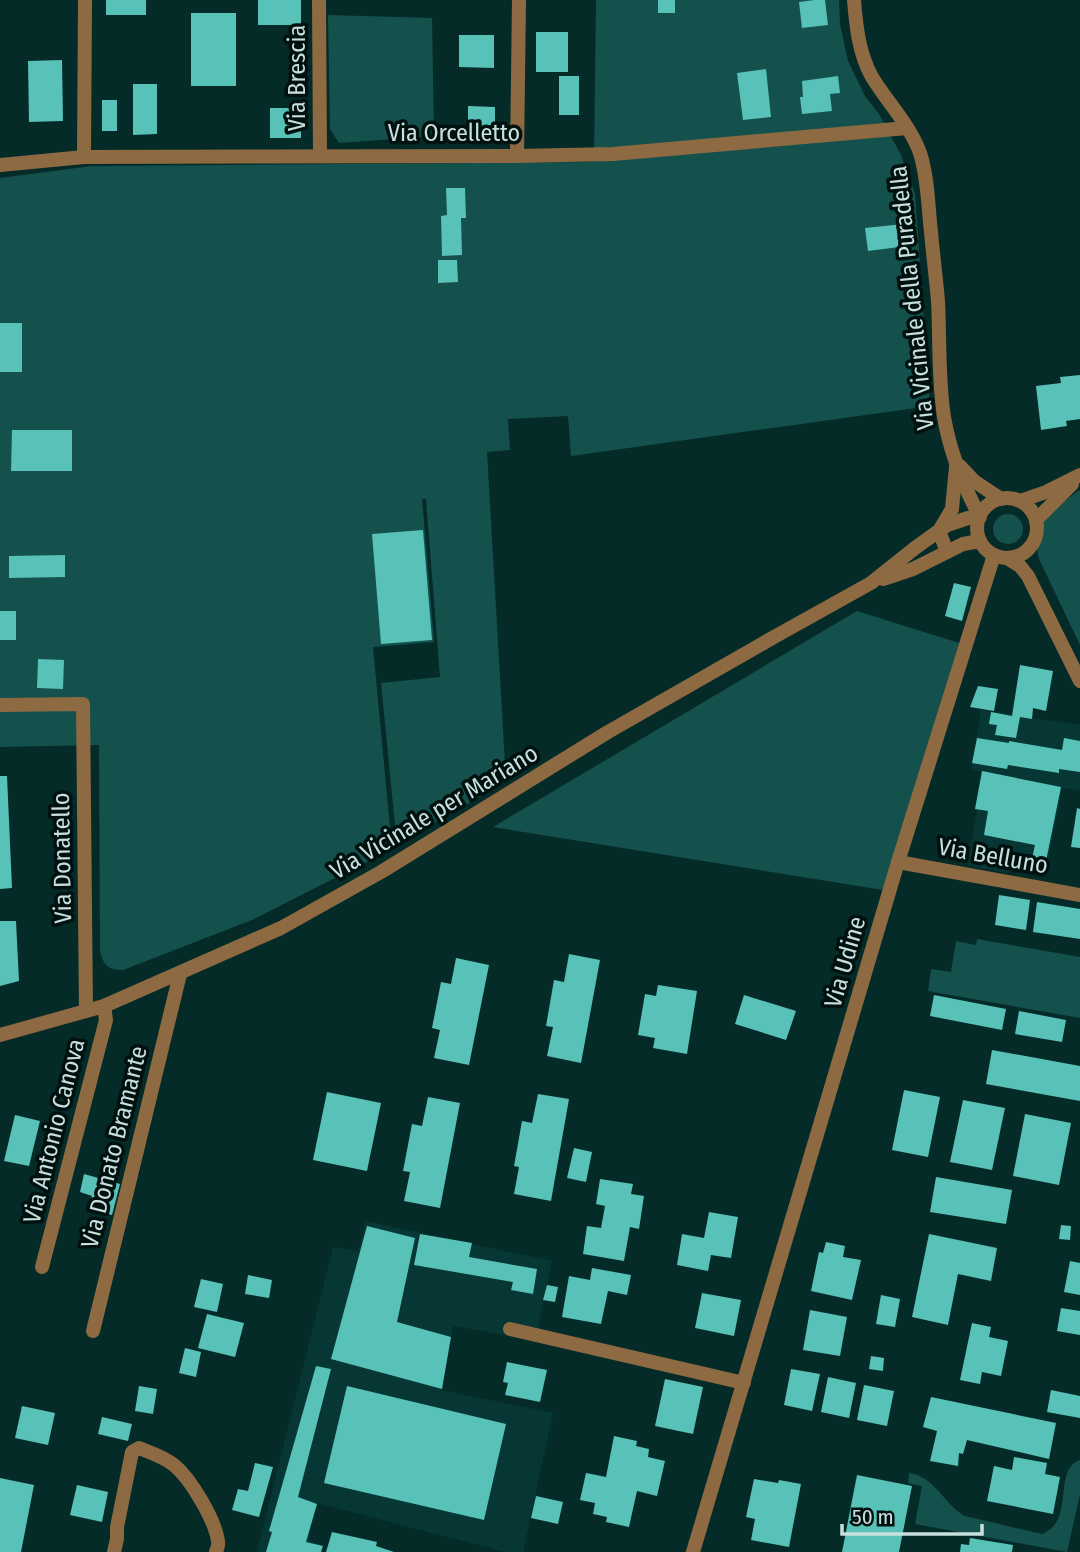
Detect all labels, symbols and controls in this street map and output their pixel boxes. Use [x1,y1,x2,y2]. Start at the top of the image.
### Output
street label: Via Brescia [283,25,311,131]
street label: Via Orcelletto [388,119,520,147]
street label: Via Vicinale della Puradella [884,164,940,432]
street label: Via Vicinale per Mariano [325,739,543,885]
street label: Via Donatello [47,792,77,924]
street label: Via Belluno [936,833,1050,879]
street label: Via Udine [819,913,871,1011]
street label: Via Antonio Canova [18,1036,90,1226]
street label: Via Donato Bramante [75,1043,153,1251]
scale bar [842,1492,982,1536]
text: 50 m [852,1504,894,1530]

